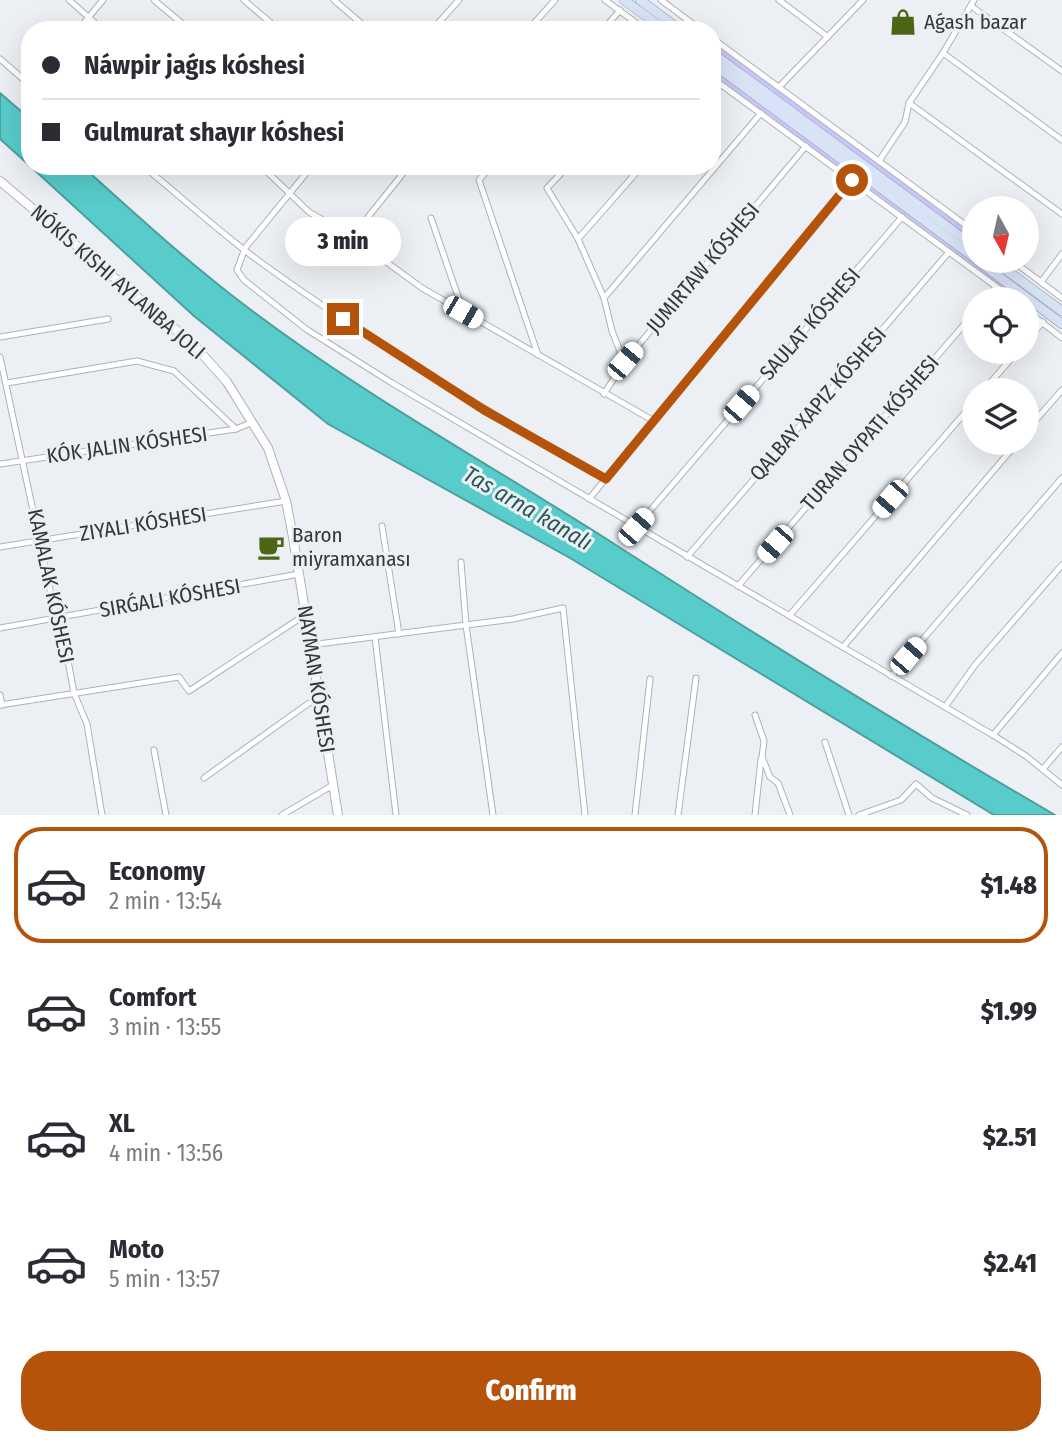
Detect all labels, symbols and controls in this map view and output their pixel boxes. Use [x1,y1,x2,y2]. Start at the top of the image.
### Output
shop icon: Aǵash bazar [888,7,918,37]
place label: Aǵash bazar [924,9,1027,35]
text: Náwpir jaǵıs kóshesi [84,50,305,81]
text: Gulmurat shayır kóshesi [84,117,344,148]
route start [836,164,868,196]
north arrow [962,196,1040,273]
map controls [962,196,1039,455]
street label: JUMIRTAW KÓSHESI [641,197,765,339]
street label: NÓKIS KISHI AYLANBA JOLI [25,199,211,365]
callout: 3 min [285,218,401,266]
text: 3 min [317,227,369,255]
street label: SAULAT KÓSHESI [754,263,866,385]
button: locate [962,287,1039,364]
car [440,292,487,332]
route end [327,303,359,335]
street label: QALBAY XAPIZ KÓSHESI [744,322,892,486]
car [604,338,647,384]
street label: TURAN OYPATI KÓSHESI [795,350,945,516]
button: layers [962,378,1039,455]
car [720,381,763,427]
street label: KÓK JALIN KÓSHESI [45,421,209,469]
water label: Tas arna kanalı [458,460,598,556]
car [869,476,912,522]
street label: ZIYALI KÓSHESI [78,501,208,547]
car [615,504,658,550]
street label: KAMALAK KÓSHESI [22,506,80,666]
car [754,521,797,567]
place label: Baron miyramxanası [292,522,411,572]
cafe icon: Baron miyramxanası [256,532,286,562]
street label: SIRǴALI KÓSHESI [97,573,243,623]
street label: NAYMAN KÓSHESI [291,603,341,755]
car [887,633,930,679]
icon: car [25,854,88,917]
text: Economy [109,856,205,887]
text: $1.48 [981,870,1037,901]
text: 2 min · 13:54 [109,887,222,915]
icon: car [25,980,88,1043]
text: Comfort [109,982,197,1013]
text: $1.99 [981,996,1037,1027]
text: 3 min · 13:55 [109,1013,221,1041]
icon: car [25,1106,88,1169]
text: XL [109,1108,135,1139]
text: $2.51 [983,1122,1037,1153]
text: 4 min · 13:56 [109,1139,223,1167]
icon: car [25,1232,88,1295]
text: Moto [109,1234,164,1265]
text: $2.41 [983,1248,1037,1279]
text: 5 min · 13:57 [109,1265,220,1293]
button: Confirm [21,1351,1041,1431]

